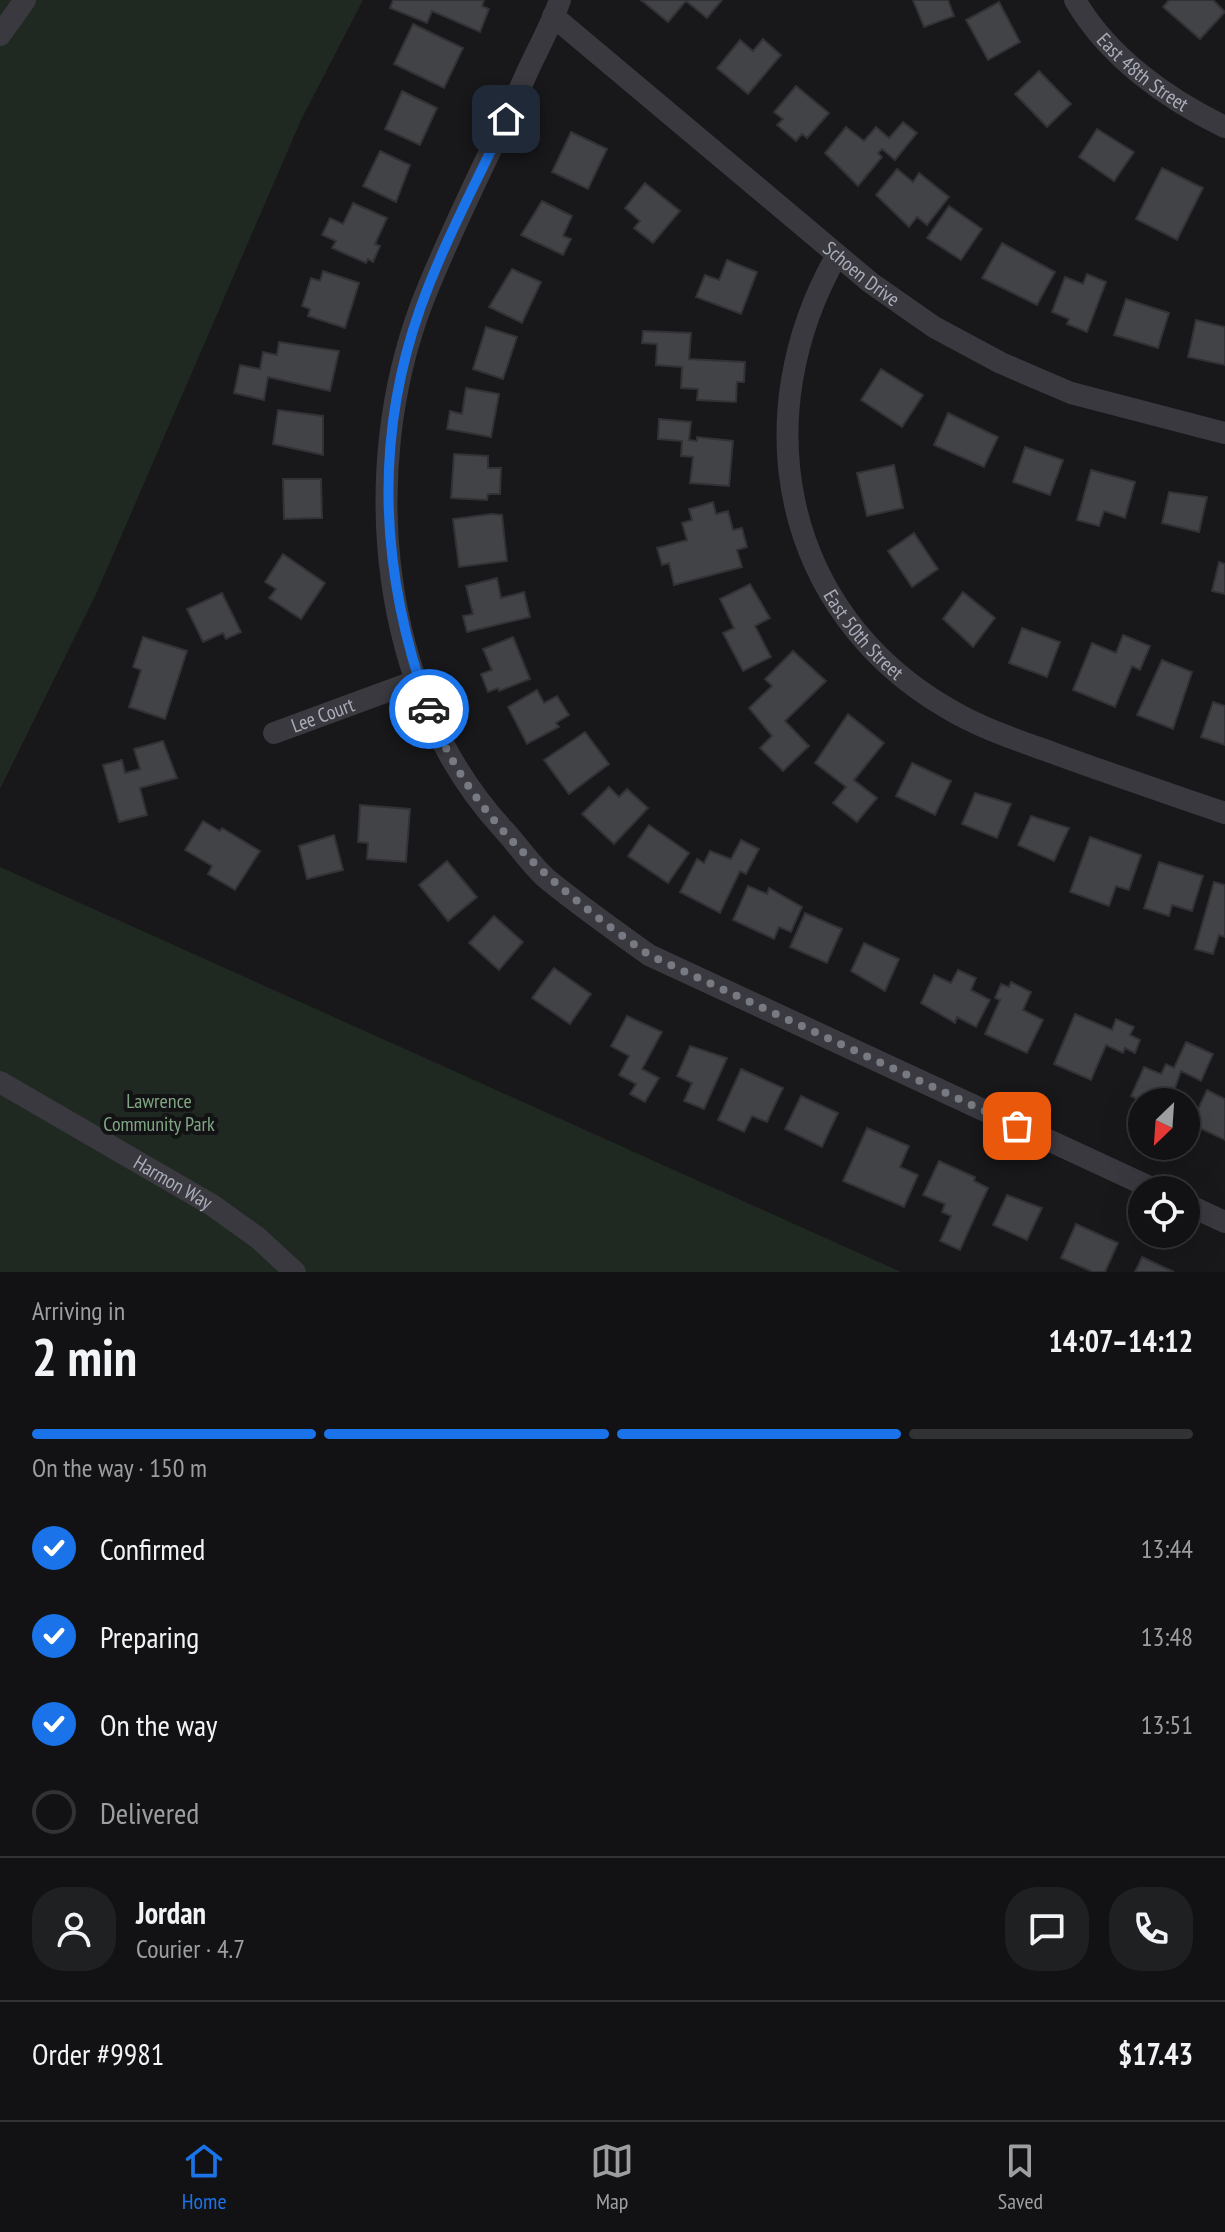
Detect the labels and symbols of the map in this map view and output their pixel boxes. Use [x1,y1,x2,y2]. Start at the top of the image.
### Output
street label: East 48th Street [1091,28,1194,118]
pin [472,85,540,153]
street label: Schoen Drive [818,235,905,312]
street label: East 50th Street [818,585,909,686]
courier [389,669,469,749]
street label: Lee Court [288,691,358,739]
park label: Lawrence Community Park [103,1088,215,1137]
north arrow [1128,1088,1200,1160]
pin [983,1092,1051,1160]
street label: Harmon Way [129,1149,217,1216]

